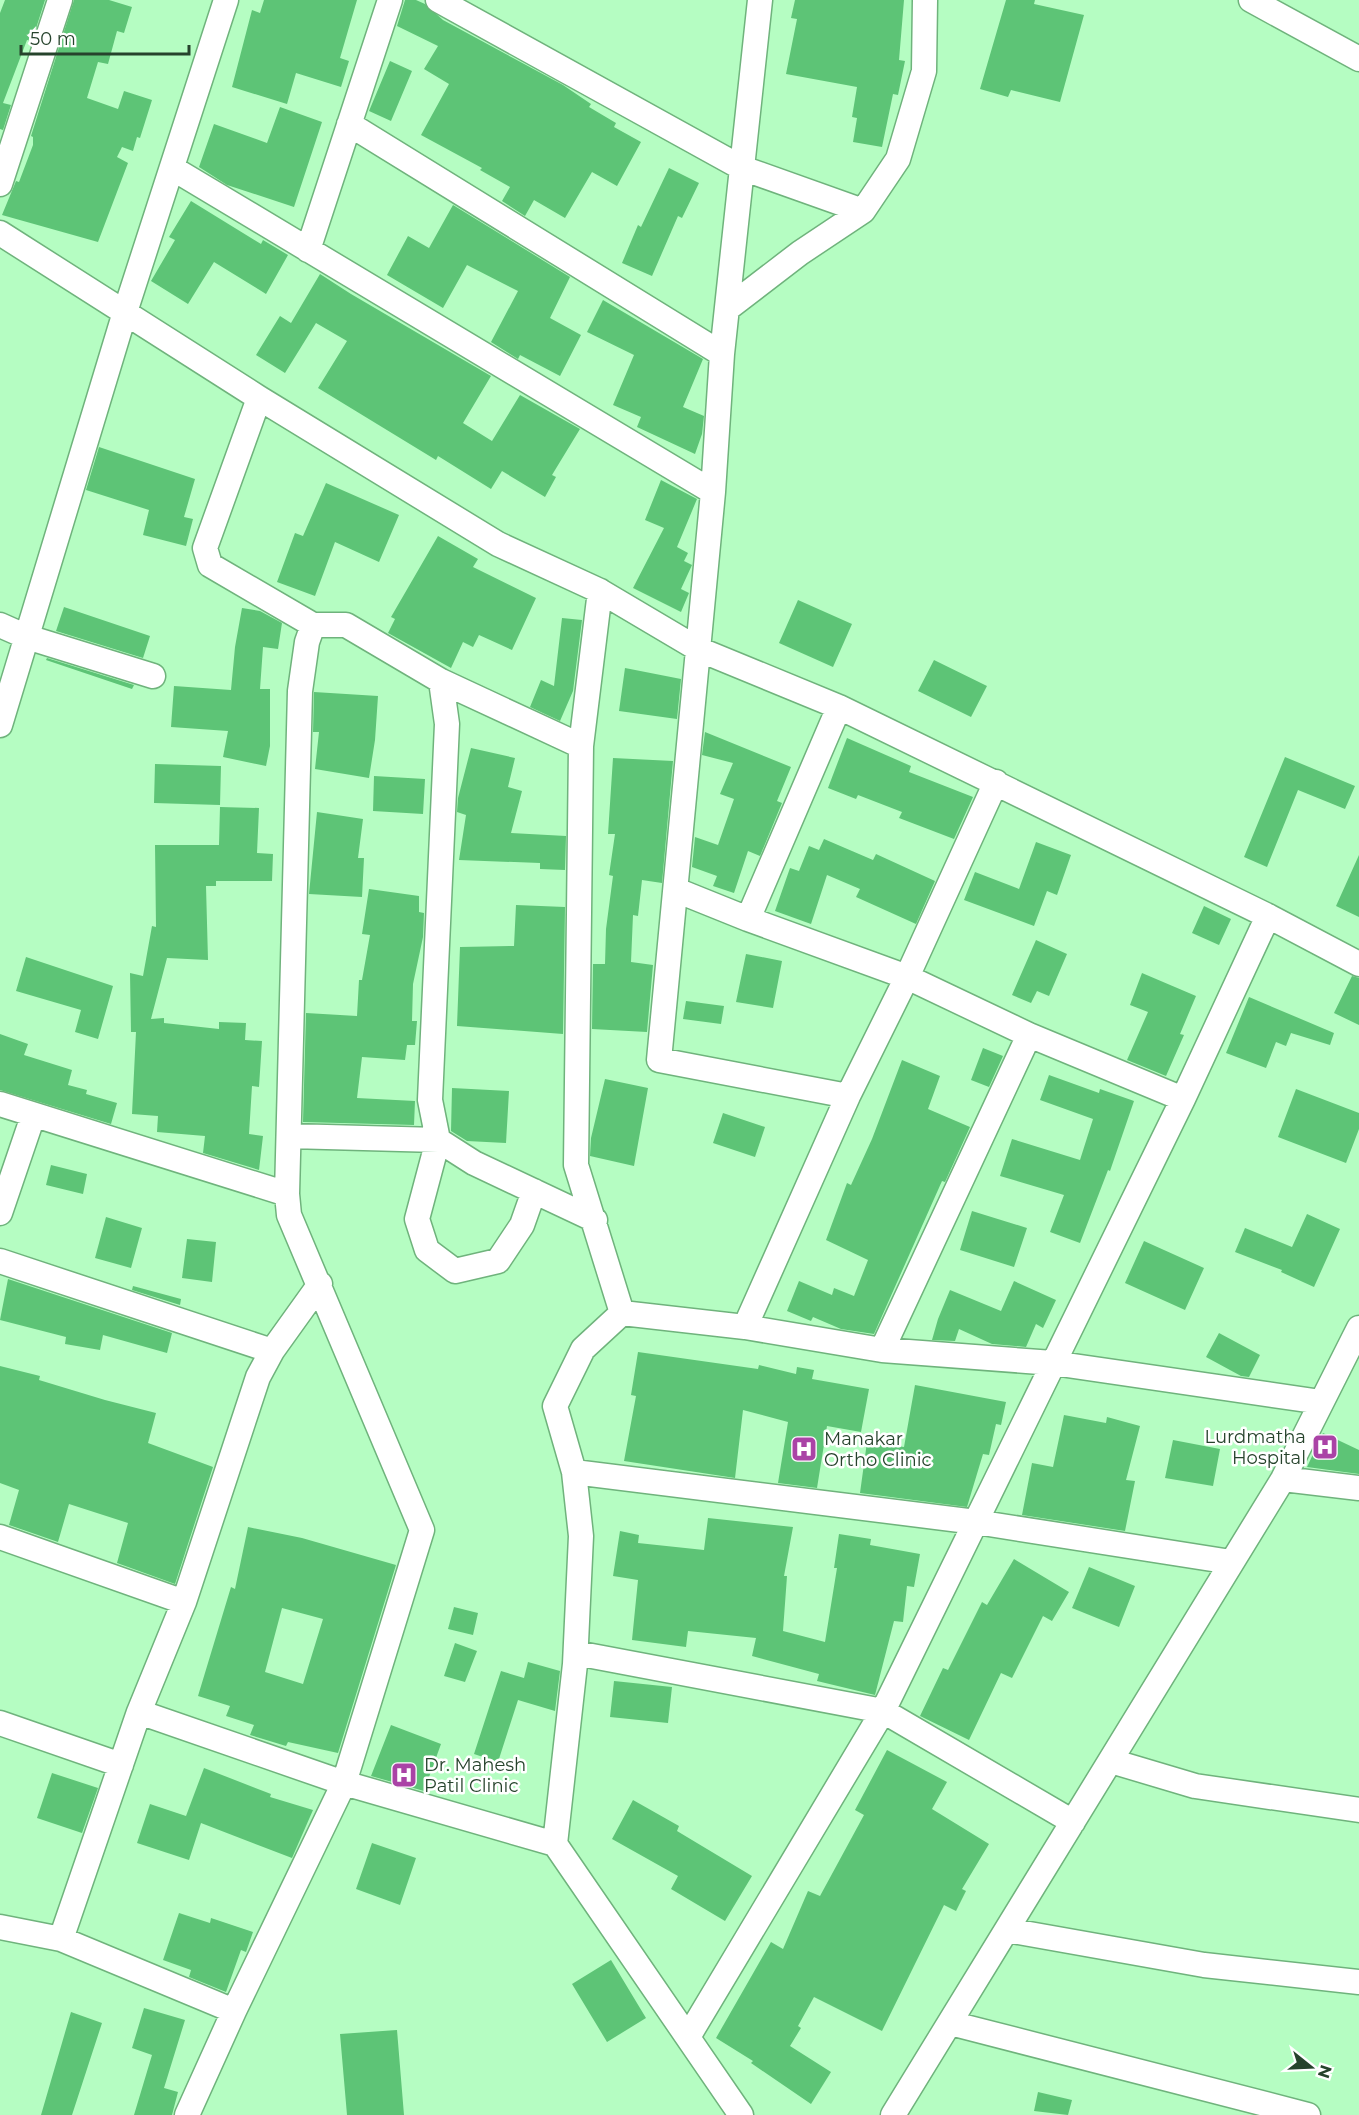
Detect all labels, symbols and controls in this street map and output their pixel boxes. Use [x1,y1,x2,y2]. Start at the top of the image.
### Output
scale bar [21,18,189,56]
text: 50 m [30,28,76,50]
place label: Lurdmatha Hospital [1204,1426,1306,1469]
place label: Manakar Ortho Clinic [824,1428,932,1471]
hospital icon: Lurdmatha Hospital [1310,1432,1340,1462]
hospital icon: Manakar Ortho Clinic [789,1434,819,1464]
place label: Dr. Mahesh Patil Clinic [424,1754,526,1797]
hospital icon: Dr. Mahesh Patil Clinic [389,1760,419,1790]
north arrow [1281,2037,1341,2097]
text: N [1314,2062,1336,2081]

